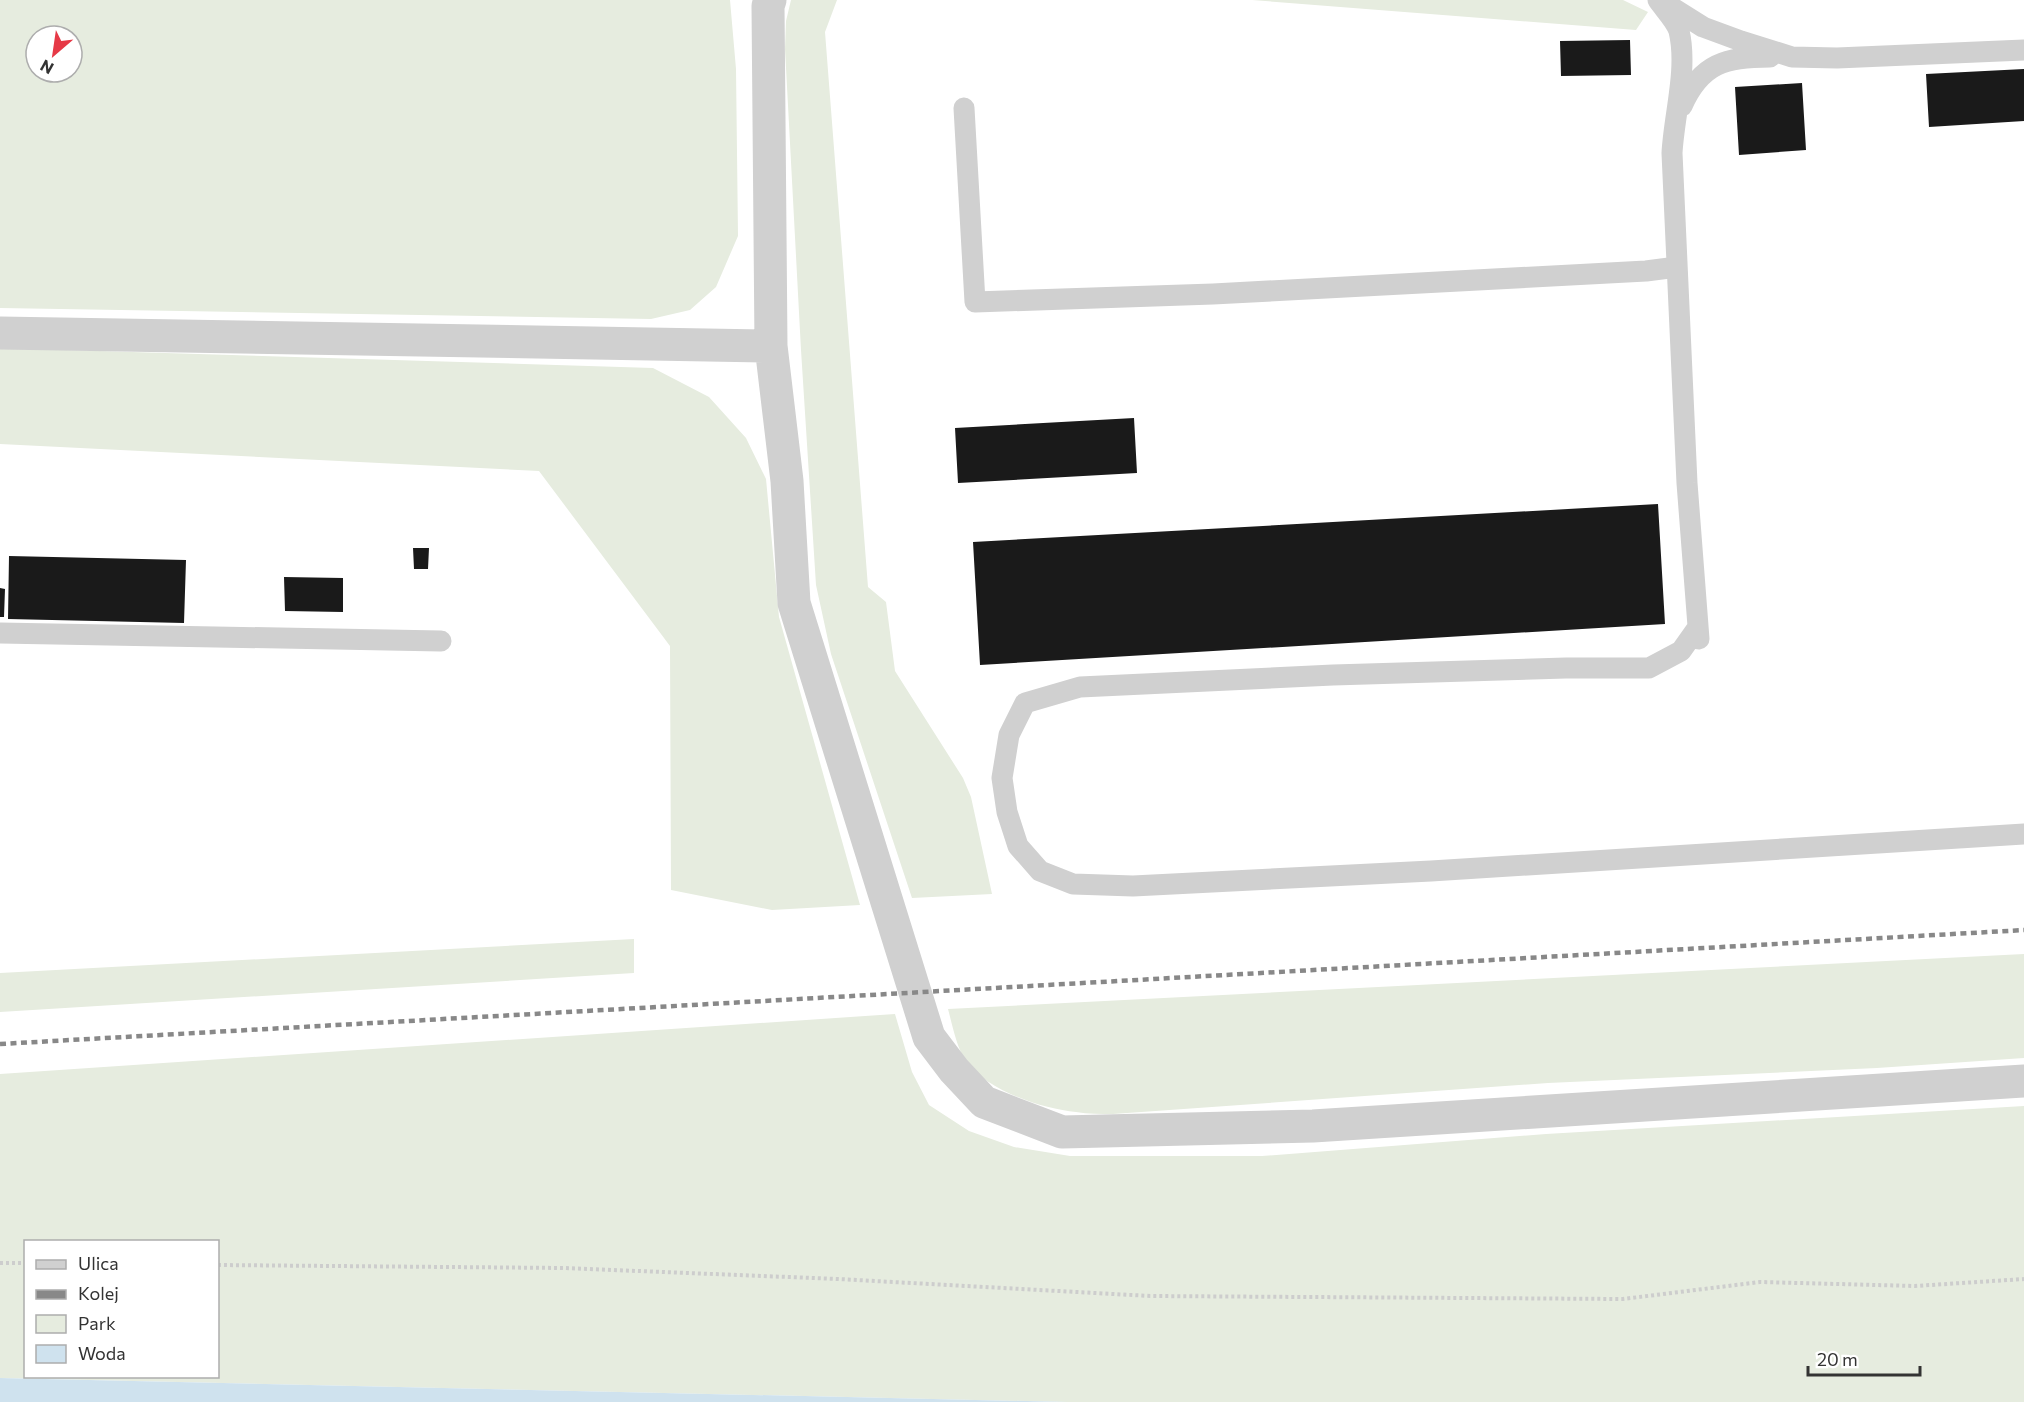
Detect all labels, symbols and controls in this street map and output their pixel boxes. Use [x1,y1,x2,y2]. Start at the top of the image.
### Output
north arrow [24,24,84,84]
text: N [37,56,56,79]
legend [24,1240,219,1378]
text: Ulica [78,1252,119,1274]
text: Kolej [78,1282,119,1304]
text: Park [78,1312,116,1334]
scale bar [1808,1339,1920,1377]
text: Woda [78,1342,126,1364]
text: 20 m [1817,1348,1858,1370]

